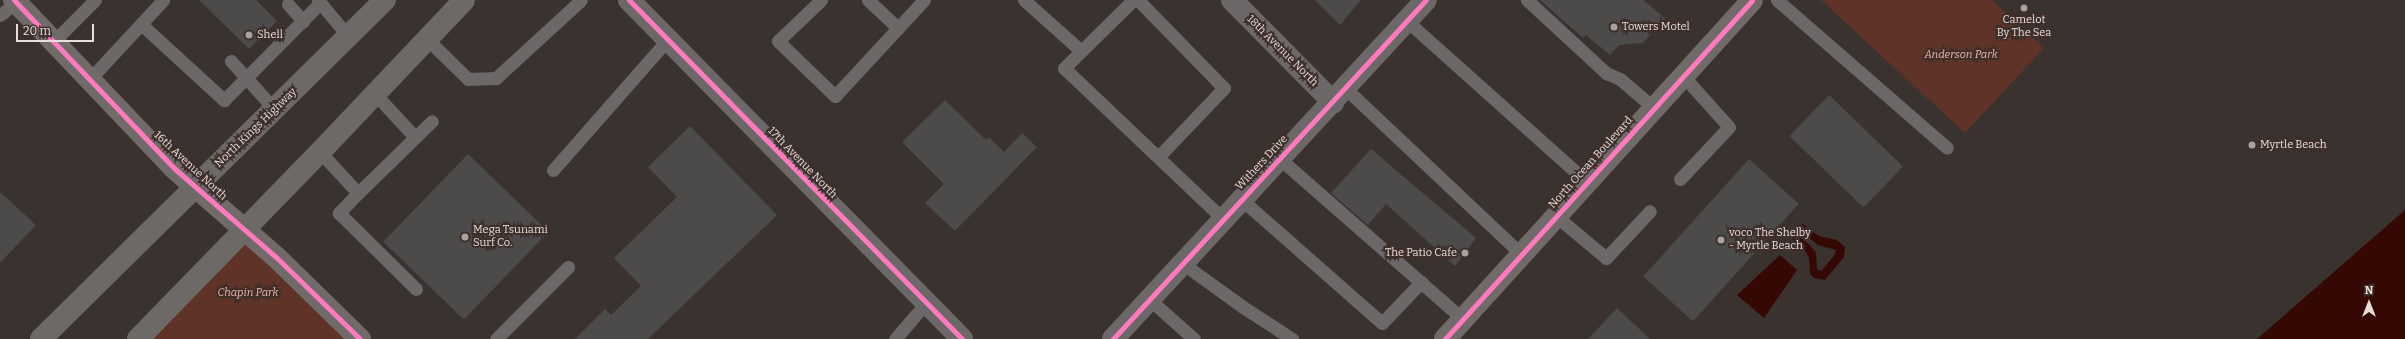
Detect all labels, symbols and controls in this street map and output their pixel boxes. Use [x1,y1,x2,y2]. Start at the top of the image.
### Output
marker: Camelot By The Sea [2019,3,2029,13]
street label: 18th Avenue North [1244,13,1320,89]
place label: Camelot By The Sea [1997,14,2051,40]
scale bar [18,16,96,42]
place label: Towers Motel [1622,20,1690,34]
marker: Towers Motel [1609,22,1619,32]
text: 20 m [23,24,51,38]
place label: Shell [257,28,283,42]
marker: Shell [244,30,254,40]
park label: Anderson Park [1924,48,1998,62]
street label: North Kings Highway [212,86,300,170]
street label: North Ocean Boulevard [1546,114,1636,212]
street label: 17th Avenue North [765,125,839,201]
street label: 16th Avenue North [151,129,229,203]
street label: Withers Drive [1233,133,1291,193]
place label: Myrtle Beach [2260,138,2327,152]
marker: Myrtle Beach [2247,140,2257,150]
place label: Mega Tsunami Surf Co. [473,224,548,250]
place label: voco The Shelby - Myrtle Beach [1729,227,1811,253]
marker: Mega Tsunami Surf Co. [460,232,470,242]
marker: voco The Shelby - Myrtle Beach [1716,235,1726,245]
place label: The Patio Cafe [1385,246,1457,260]
marker: The Patio Cafe [1460,248,1470,258]
north arrow [2349,283,2389,323]
text: N [2365,284,2373,297]
park label: Chapin Park [218,286,278,300]

